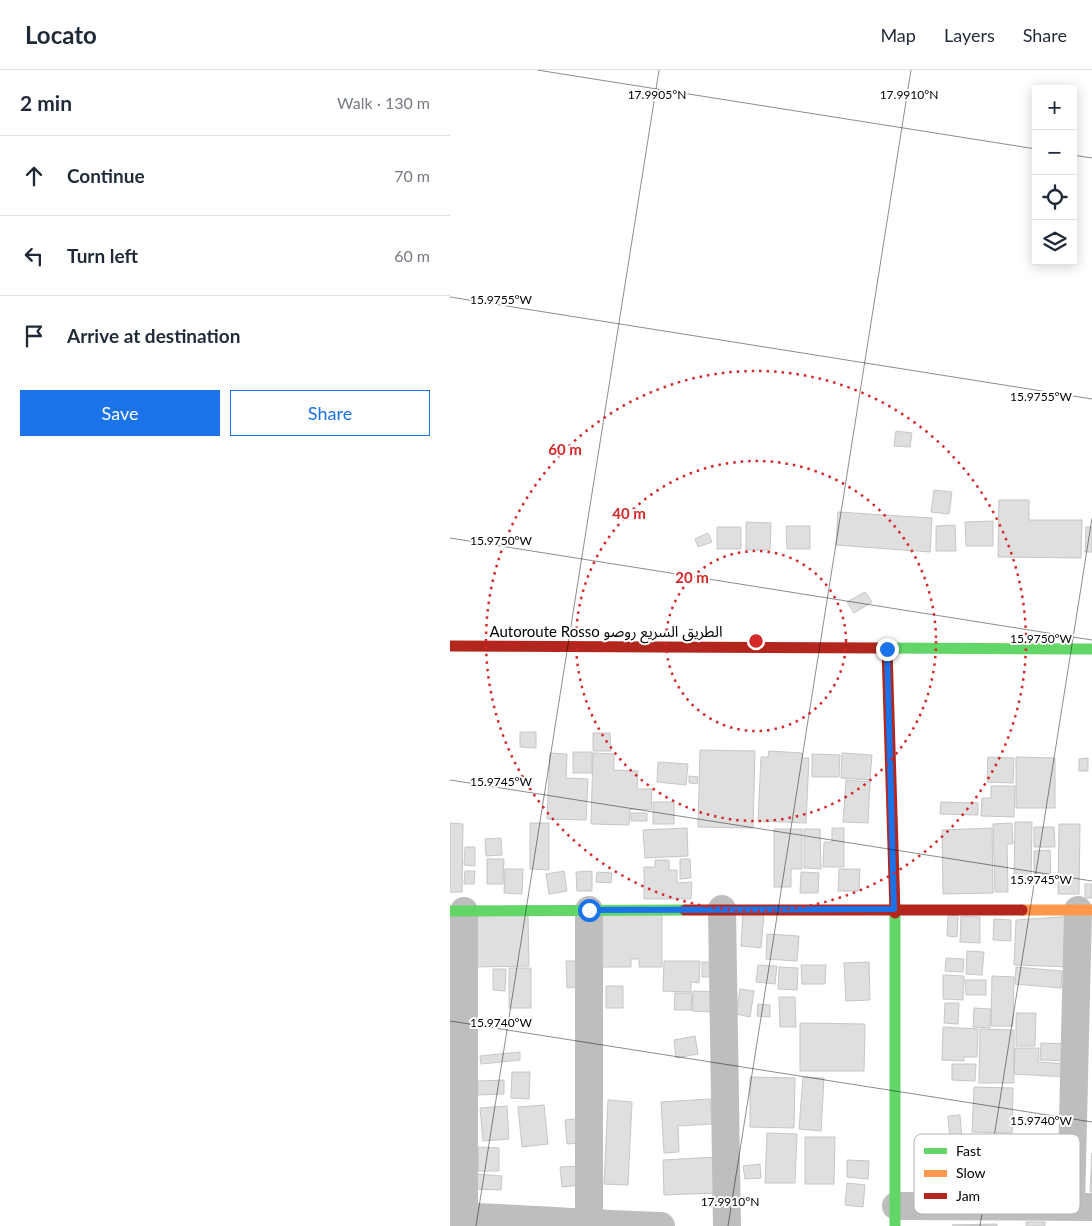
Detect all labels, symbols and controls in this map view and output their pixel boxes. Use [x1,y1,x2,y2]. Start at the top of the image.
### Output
text: Locato [25,20,97,49]
text: Map [880,24,916,46]
text: Layers [944,24,995,46]
text: Share [1023,24,1067,46]
map controls [1032,85,1077,265]
button: + [1032,85,1077,130]
text: 17.9905°N [628,87,686,102]
text: 17.9910°N [880,87,938,102]
text: 2 min [20,90,72,115]
text: Walk · 130 m [337,93,430,112]
button: − [1032,130,1077,175]
icon: ahead [20,162,48,190]
text: Continue [67,164,145,187]
text: 70 m [394,166,430,185]
button: locate [1032,175,1077,220]
button: layers [1032,220,1077,265]
icon: left [20,242,48,270]
text: Turn left [67,244,138,267]
text: 60 m [394,246,430,265]
text: 15.9755°W [470,292,533,307]
icon: arrive [20,322,48,350]
text: Arrive at destination [67,324,240,347]
text: 15.9755°W [1010,389,1073,404]
button: Save [20,390,220,436]
button: Share [230,390,430,436]
text: 60 m [548,440,582,458]
text: 40 m [612,504,646,522]
text: 15.9750°W [470,533,533,548]
text: 20 m [675,568,709,586]
street label: Autoroute Rosso الطريق السريع روصو [490,622,722,644]
text: 15.9750°W [1010,631,1073,646]
centre of rings [747,632,765,650]
route end [876,638,899,661]
text: 15.9745°W [470,774,533,789]
text: 15.9745°W [1010,872,1073,887]
route start [578,899,601,922]
text: 15.9740°W [470,1015,533,1030]
text: 15.9740°W [1010,1113,1073,1128]
legend [914,1134,1080,1214]
text: Fast [956,1142,981,1159]
text: Slow [956,1164,986,1181]
text: Jam [956,1187,980,1204]
text: 17.9910°N [701,1194,759,1209]

